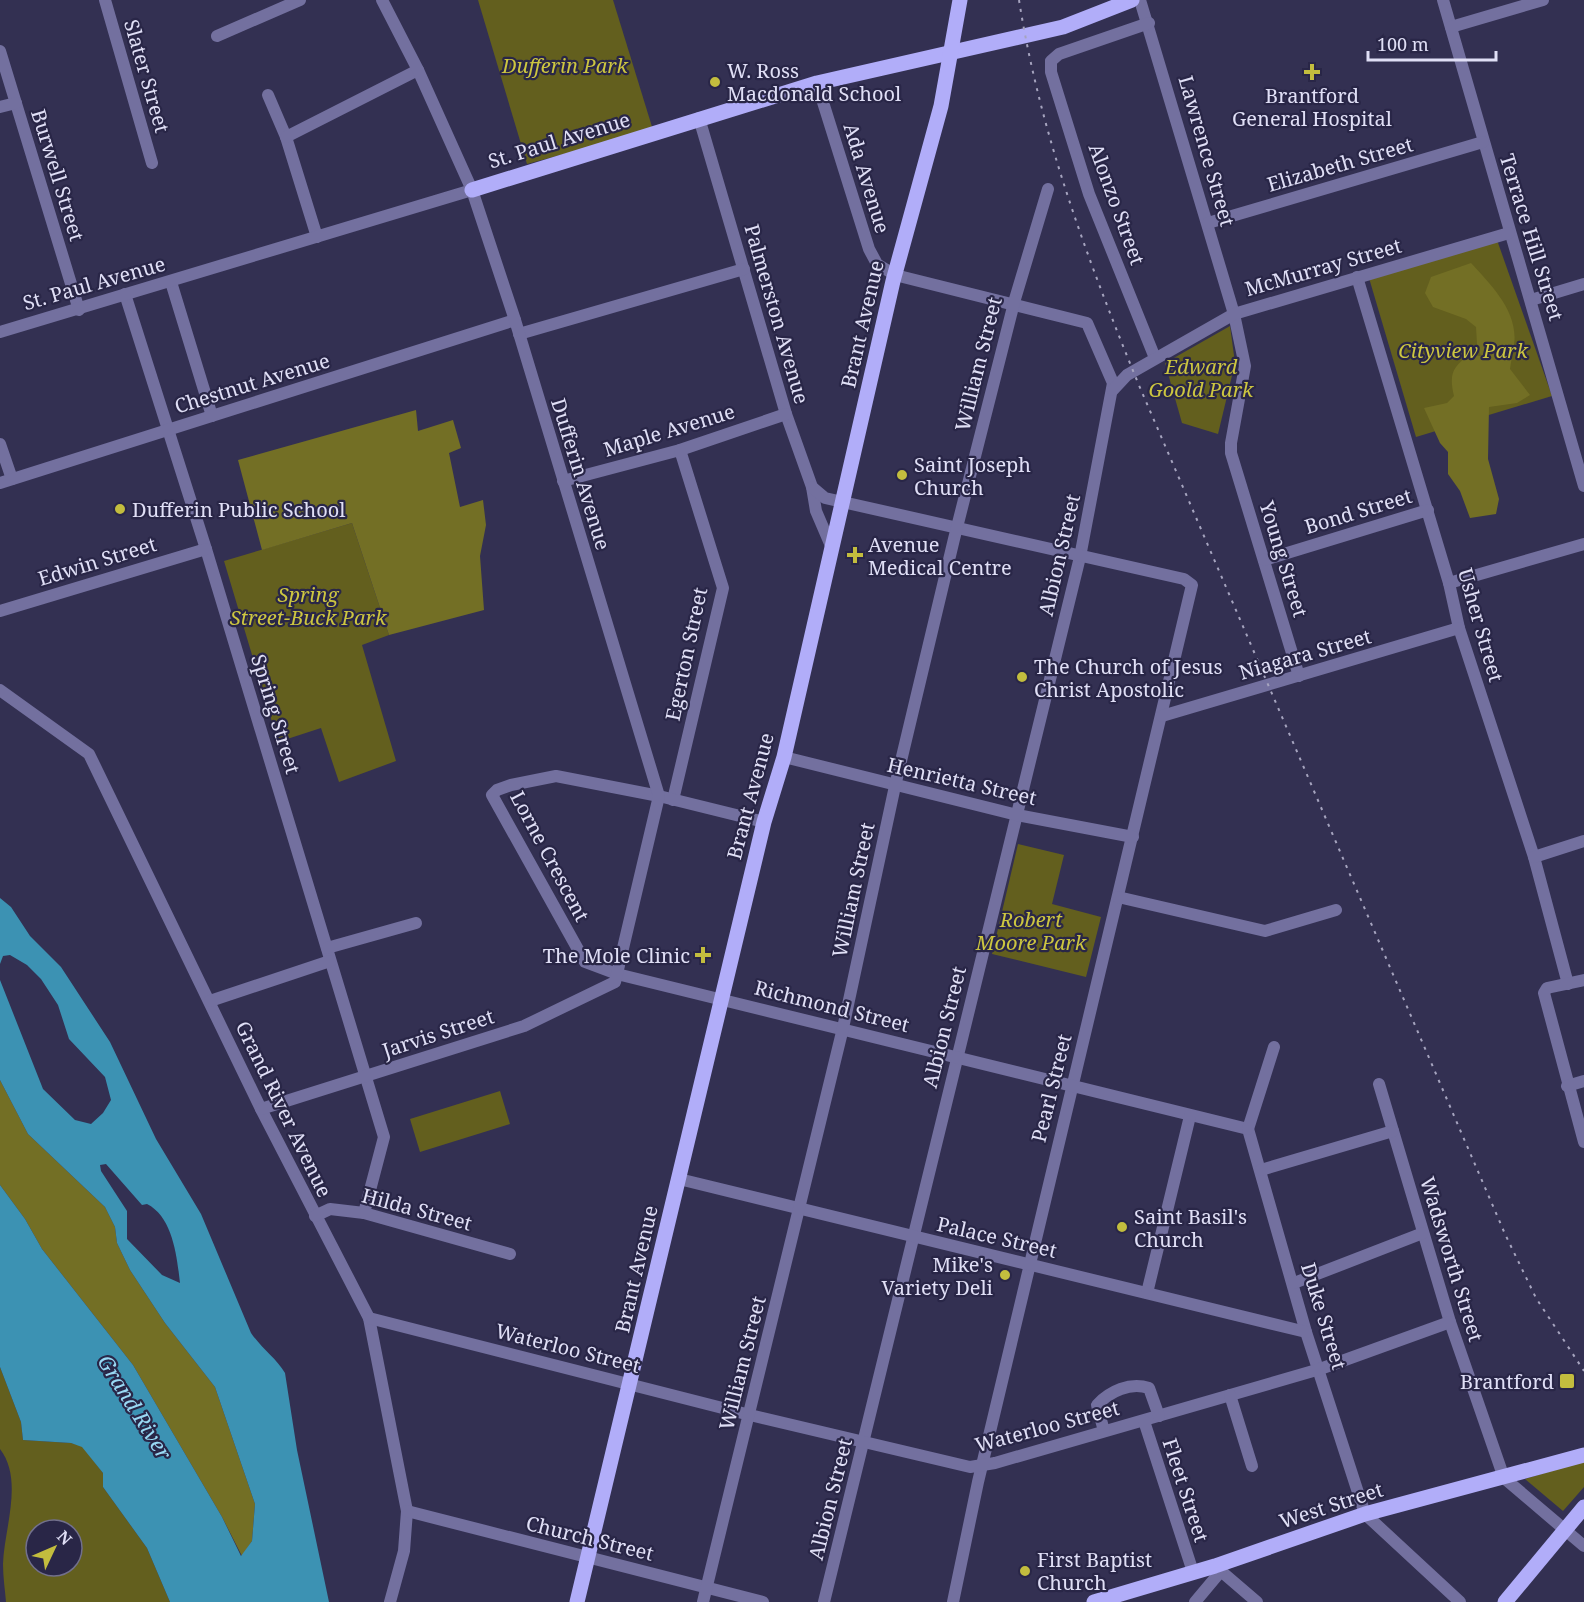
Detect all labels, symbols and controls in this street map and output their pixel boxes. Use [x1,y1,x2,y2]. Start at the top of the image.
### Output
street label: Slater Street [118,16,176,136]
scale bar [1368,24,1496,62]
text: 100 m [1377,32,1429,56]
park label: Dufferin Park [501,52,629,79]
place label: W. Ross Macdonald School [727,57,901,107]
marker: Brantford General Hospital [1303,63,1321,81]
street label: Lawrence Street [1173,73,1241,229]
marker: W. Ross Macdonald School [708,75,722,89]
place label: Brantford General Hospital [1232,82,1392,132]
street label: Burwell Street [25,106,91,244]
street label: St. Paul Avenue [485,106,633,174]
street label: Ada Avenue [837,120,897,236]
street label: Elizabeth Street [1264,130,1416,198]
street label: Alonzo Street [1083,139,1151,269]
street label: Terrace Hill Street [1494,150,1570,324]
street label: Palmerston Avenue [738,221,816,407]
street label: McMurray Street [1242,232,1404,302]
street label: St. Paul Avenue [20,250,168,316]
street label: Brant Avenue [834,258,890,390]
street label: William Street [948,294,1008,434]
park label: Cityview Park [1398,337,1528,364]
street label: Chestnut Avenue [171,347,333,419]
park label: Edward Goold Park [1149,353,1254,403]
street label: Dufferin Avenue [545,395,617,553]
street label: Maple Avenue [600,397,738,463]
place label: Saint Joseph Church [914,451,1031,501]
marker: Saint Joseph Church [895,468,909,482]
street label: Bond Street [1301,482,1415,540]
street label: Albion Street [1032,491,1086,619]
place label: Dufferin Public School [132,496,345,523]
street label: Young Street [1253,497,1314,620]
marker: Dufferin Public School [113,502,127,516]
street label: Edwin Street [35,530,159,592]
place label: Avenue Medical Centre [868,531,1012,581]
marker: Avenue Medical Centre [846,546,864,564]
street label: Usher Street [1452,565,1510,685]
park label: Spring Street-Buck Park [230,581,387,631]
street label: Egerton Street [659,585,713,723]
street label: Niagara Street [1236,622,1374,686]
street label: Spring Street [245,651,307,777]
place label: The Church of Jesus Christ Apostolic [1034,653,1222,703]
marker: The Church of Jesus Christ Apostolic [1015,670,1029,684]
street label: Brant Avenue [720,730,780,862]
street label: Henrietta Street [885,751,1039,811]
street label: Lorne Crescent [504,786,596,926]
street label: William Street [826,820,880,960]
park label: Robert Moore Park [975,906,1087,956]
place label: The Mole Clinic [543,942,690,969]
marker: The Mole Clinic [694,946,712,964]
street label: Albion Street [916,963,972,1091]
street label: Richmond Street [752,974,912,1038]
street label: Jarvis Street [378,1002,497,1064]
street label: Grand River Avenue [230,1016,338,1202]
street label: Pearl Street [1025,1031,1077,1145]
street label: Wadsworth Street [1414,1173,1490,1345]
street label: Hilda Street [359,1181,475,1237]
street label: Brant Avenue [608,1203,664,1335]
place label: Saint Basil's Church [1134,1203,1247,1253]
street label: Palace Street [934,1210,1060,1264]
marker: Saint Basil's Church [1115,1220,1129,1234]
place label: Mike's Variety Deli [882,1251,994,1301]
street label: Duke Street [1295,1259,1353,1373]
marker: Mike's Variety Deli [998,1268,1012,1282]
street label: William Street [712,1293,772,1433]
street label: Waterloo Street [493,1317,643,1379]
water label: Grand River [92,1349,178,1465]
place label: Brantford [1460,1368,1554,1395]
marker: Brantford [1558,1372,1576,1390]
street label: Waterloo Street [972,1394,1122,1458]
street label: Albion Street [802,1435,858,1563]
street label: Fleet Street [1157,1435,1215,1545]
street label: West Street [1276,1476,1386,1534]
street label: Church Street [523,1509,657,1567]
north arrow [24,1518,84,1578]
text: N [52,1525,77,1550]
place label: First Baptist Church [1037,1546,1152,1596]
marker: First Baptist Church [1018,1564,1032,1578]

